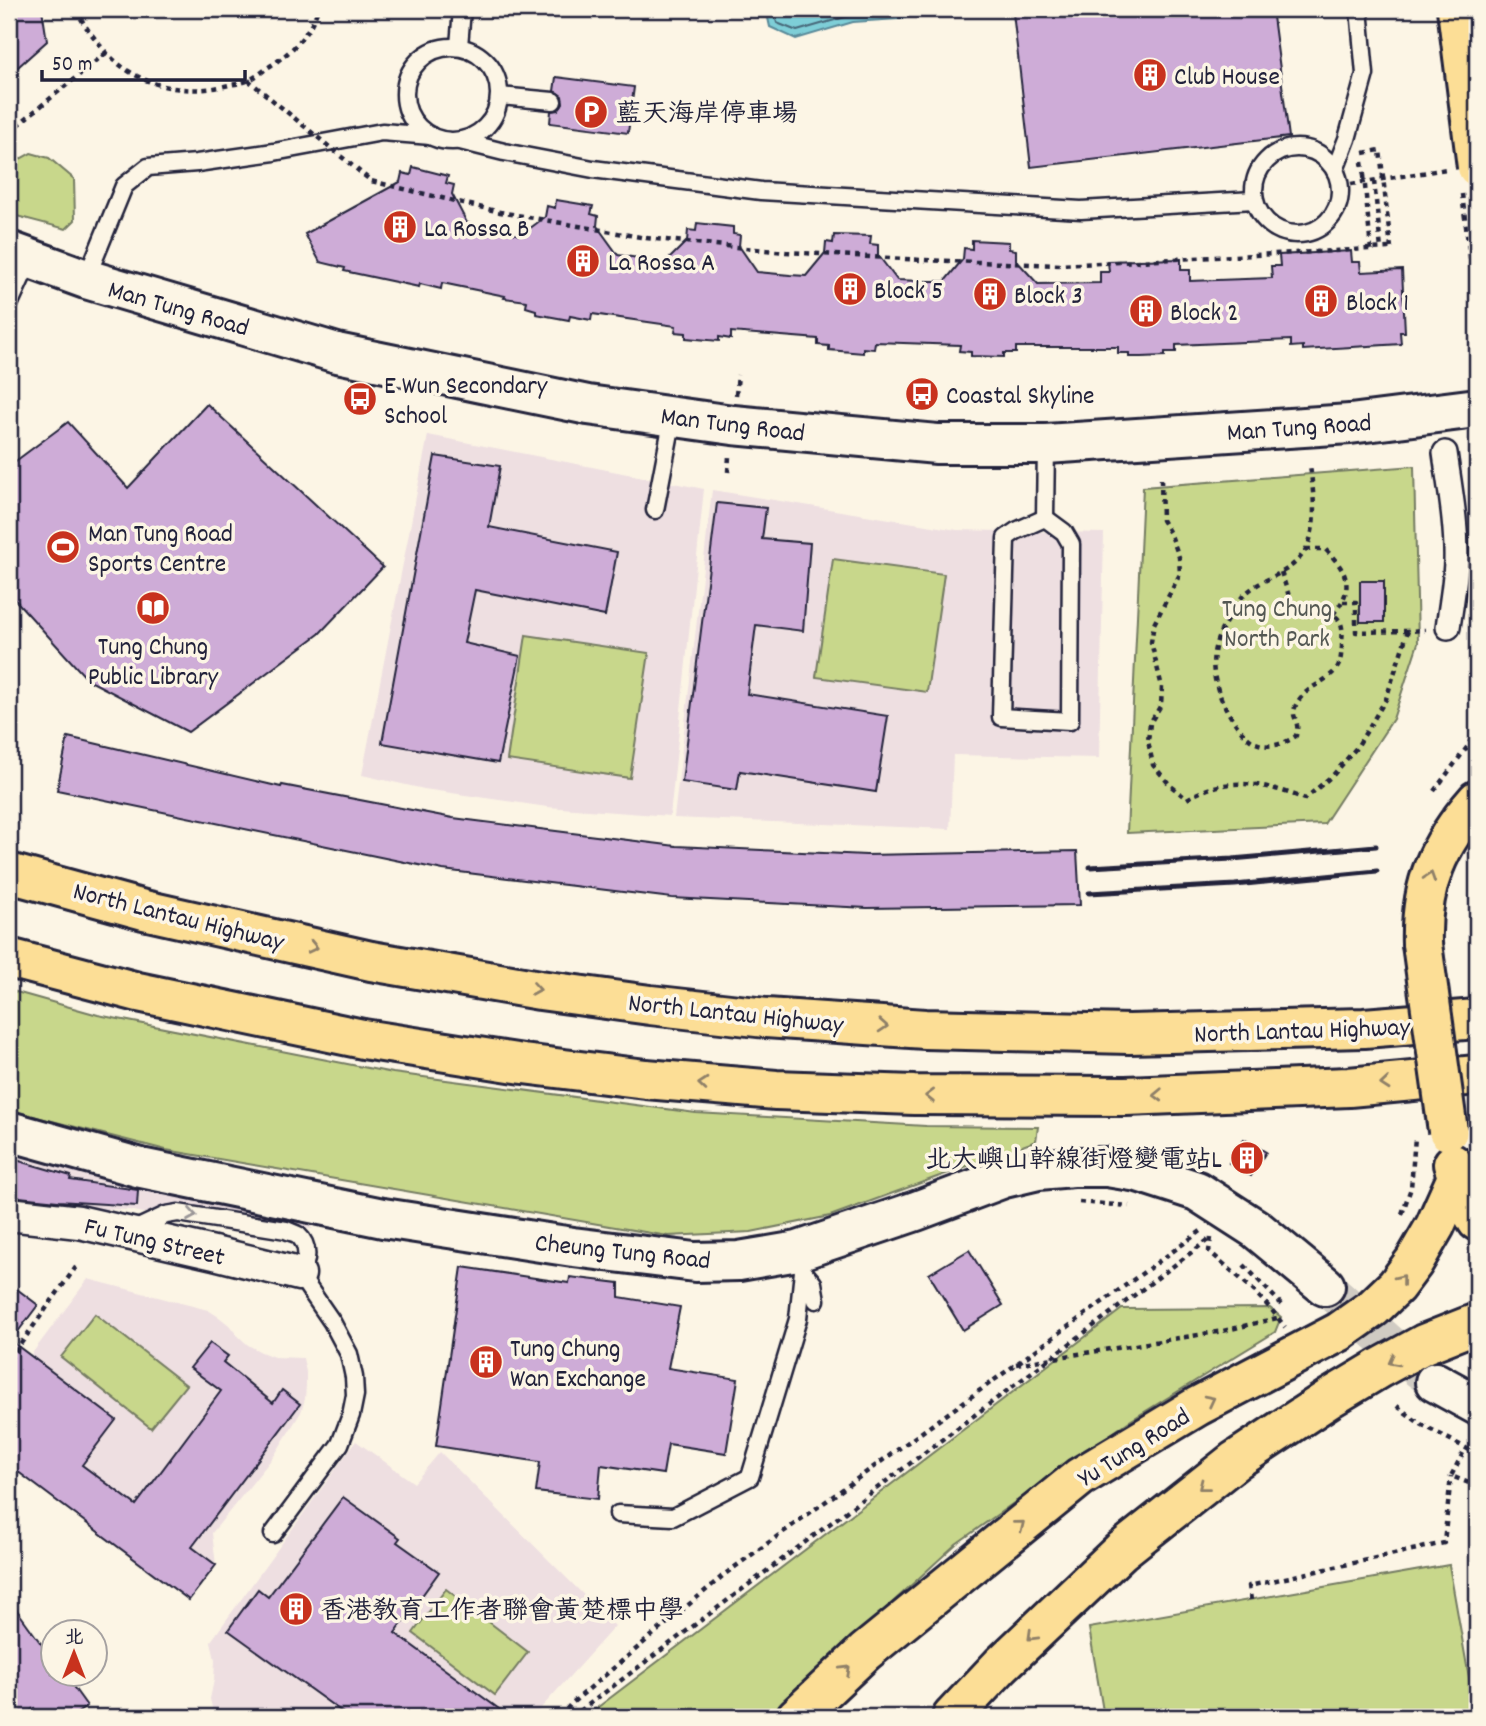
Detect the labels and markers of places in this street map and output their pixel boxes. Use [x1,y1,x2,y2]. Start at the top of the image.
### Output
building icon: Club House [1131,56,1169,94]
place label: Club House [1174,60,1280,97]
parking icon: 藍天海岸停車場 [572,93,610,131]
place label: 藍天海岸停車場 [616,97,798,134]
building icon: La Rossa B [381,208,419,246]
place label: La Rossa B [424,212,529,249]
building icon: La Rossa A [564,242,602,280]
place label: La Rossa A [608,246,715,283]
building icon: Block 5 [831,270,869,308]
place label: Block 5 [874,274,943,311]
building icon: Block 3 [971,275,1009,313]
place label: Block 3 [1014,279,1083,316]
building icon: Block 1 [1302,282,1340,320]
place label: Block 1 [1346,286,1409,323]
building icon: Block 2 [1127,292,1165,330]
place label: Block 2 [1170,296,1239,333]
place label: E Wun Secondary School [384,369,548,436]
bus stop icon: Coastal Skyline [903,375,941,413]
place label: Coastal Skyline [946,379,1095,416]
bus stop icon: E Wun Secondary School [341,380,379,418]
place label: Man Tung Road Sports Centre [88,517,233,584]
sports icon: Man Tung Road Sports Centre [44,528,82,566]
library icon: Tung Chung Public Library [134,589,172,627]
place label: Tung Chung Public Library [88,630,219,697]
building icon: 北大嶼山幹線街燈變電站L [1228,1139,1266,1177]
place label: 北大嶼山幹線街燈變電站L [925,1143,1222,1180]
place label: Tung Chung Wan Exchange [510,1332,646,1399]
building icon: Tung Chung Wan Exchange [467,1343,505,1381]
building icon: 香港教育工作者聯會黃楚標中學 [277,1590,315,1628]
place label: 香港教育工作者聯會黃楚標中學 [320,1594,684,1631]

